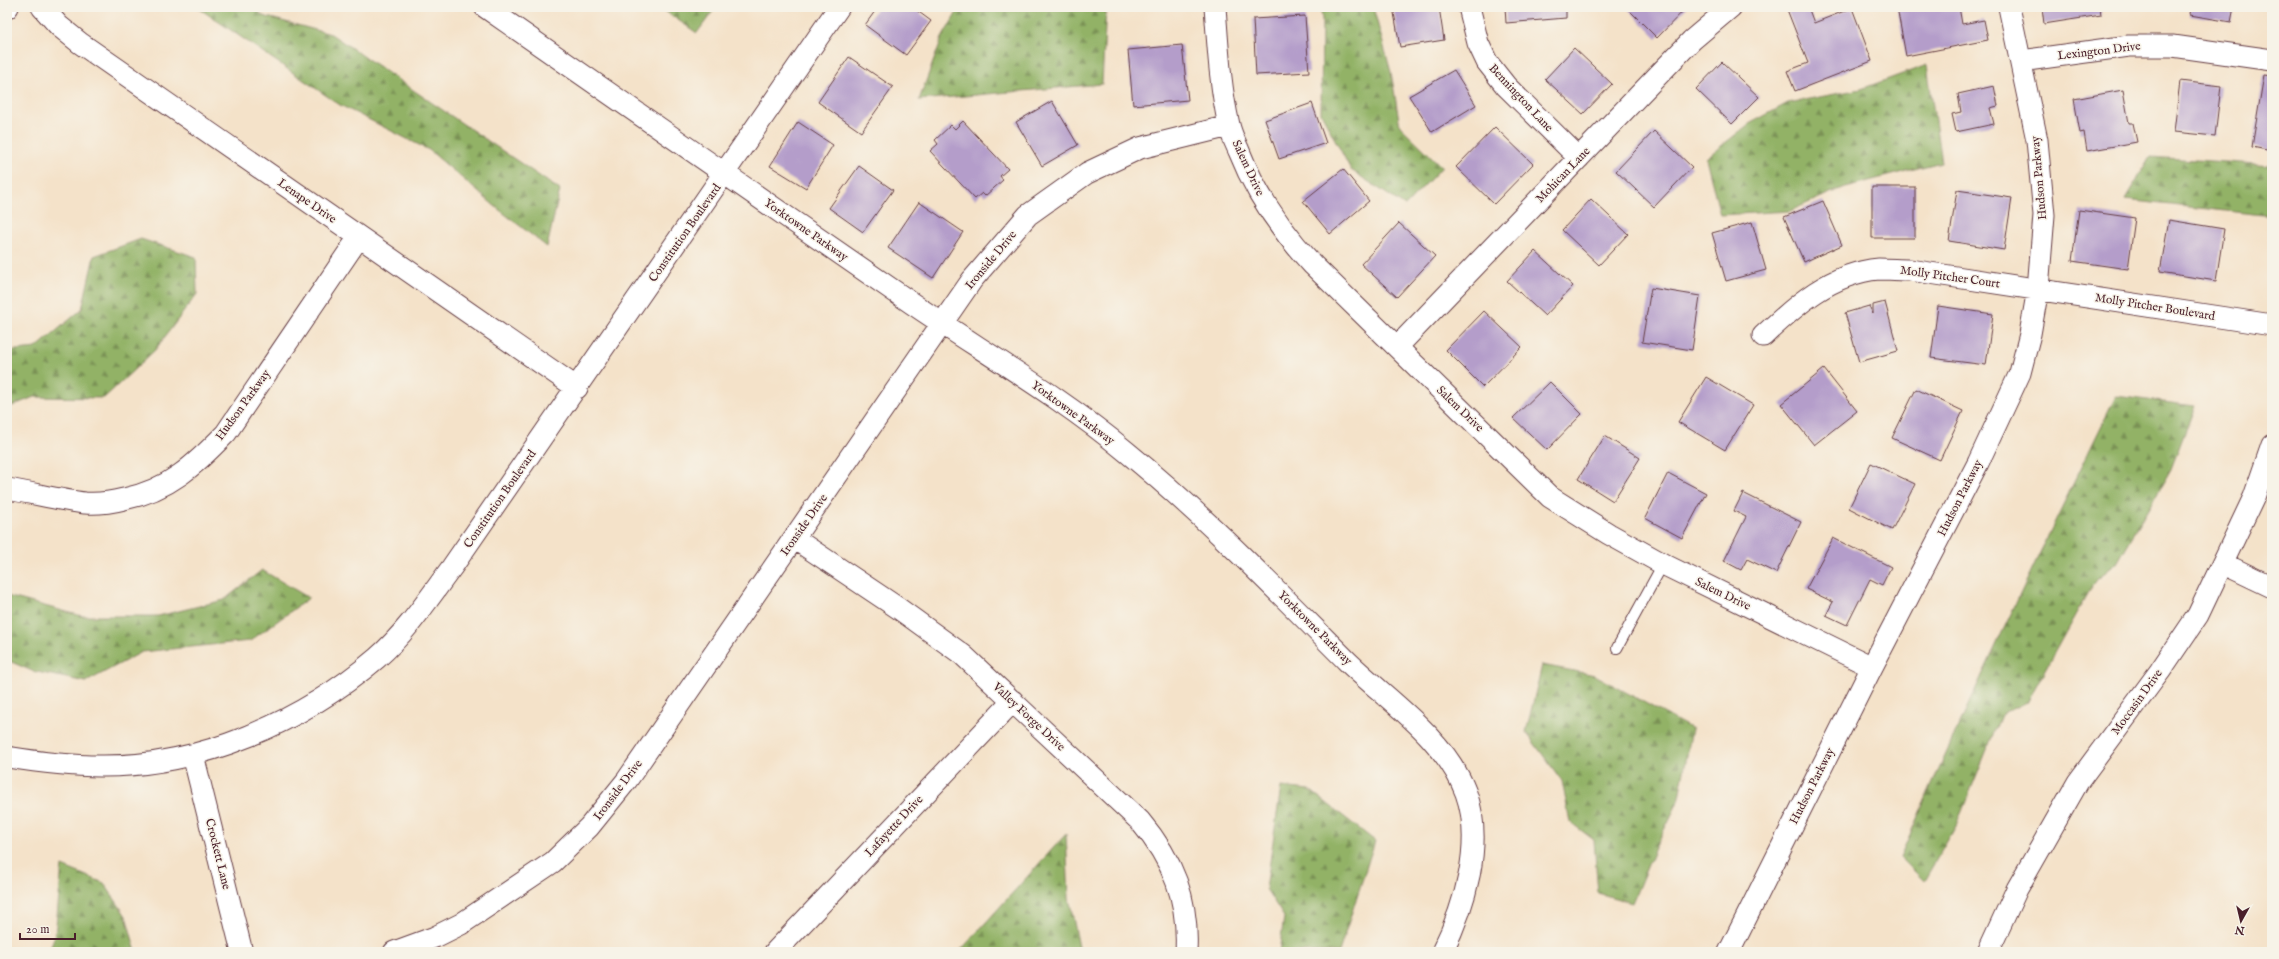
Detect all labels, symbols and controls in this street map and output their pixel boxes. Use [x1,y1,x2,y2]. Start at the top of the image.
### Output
street label: Lexington Drive [2057,38,2142,64]
street label: Bennington Lane [1486,61,1557,135]
street label: Hudson Parkway [2028,135,2050,221]
street label: Salem Drive [1229,138,1268,199]
street label: Mohican Lane [1533,144,1594,206]
street label: Lenape Drive [274,175,340,228]
street label: Constitution Boulevard [645,180,725,285]
street label: Yorktowne Parkway [761,195,851,265]
street label: Ironside Drive [962,227,1020,292]
street label: Molly Pitcher Court [1899,263,2001,291]
street label: Molly Pitcher Boulevard [2094,290,2217,324]
street label: Hudson Parkway [212,367,274,443]
street label: Yorktowne Parkway [1029,378,1118,448]
street label: Salem Drive [1433,383,1487,436]
street label: Constitution Boulevard [460,446,540,551]
street label: Hudson Parkway [1934,457,1986,539]
street label: Ironside Drive [777,491,831,559]
street label: Salem Drive [1693,574,1754,614]
street label: Yorktowne Parkway [1275,588,1355,668]
street label: Moccasin Drive [2108,666,2166,738]
street label: Valley Forge Drive [989,679,1069,755]
street label: Hudson Parkway [1786,745,1838,827]
street label: Ironside Drive [590,756,646,823]
street label: Lafayette Drive [862,792,927,860]
street label: Crockett Lane [202,817,234,892]
north arrow [2221,901,2261,941]
scale bar [20,915,75,941]
text: 20 m [26,922,49,937]
text: N [2234,922,2246,938]

